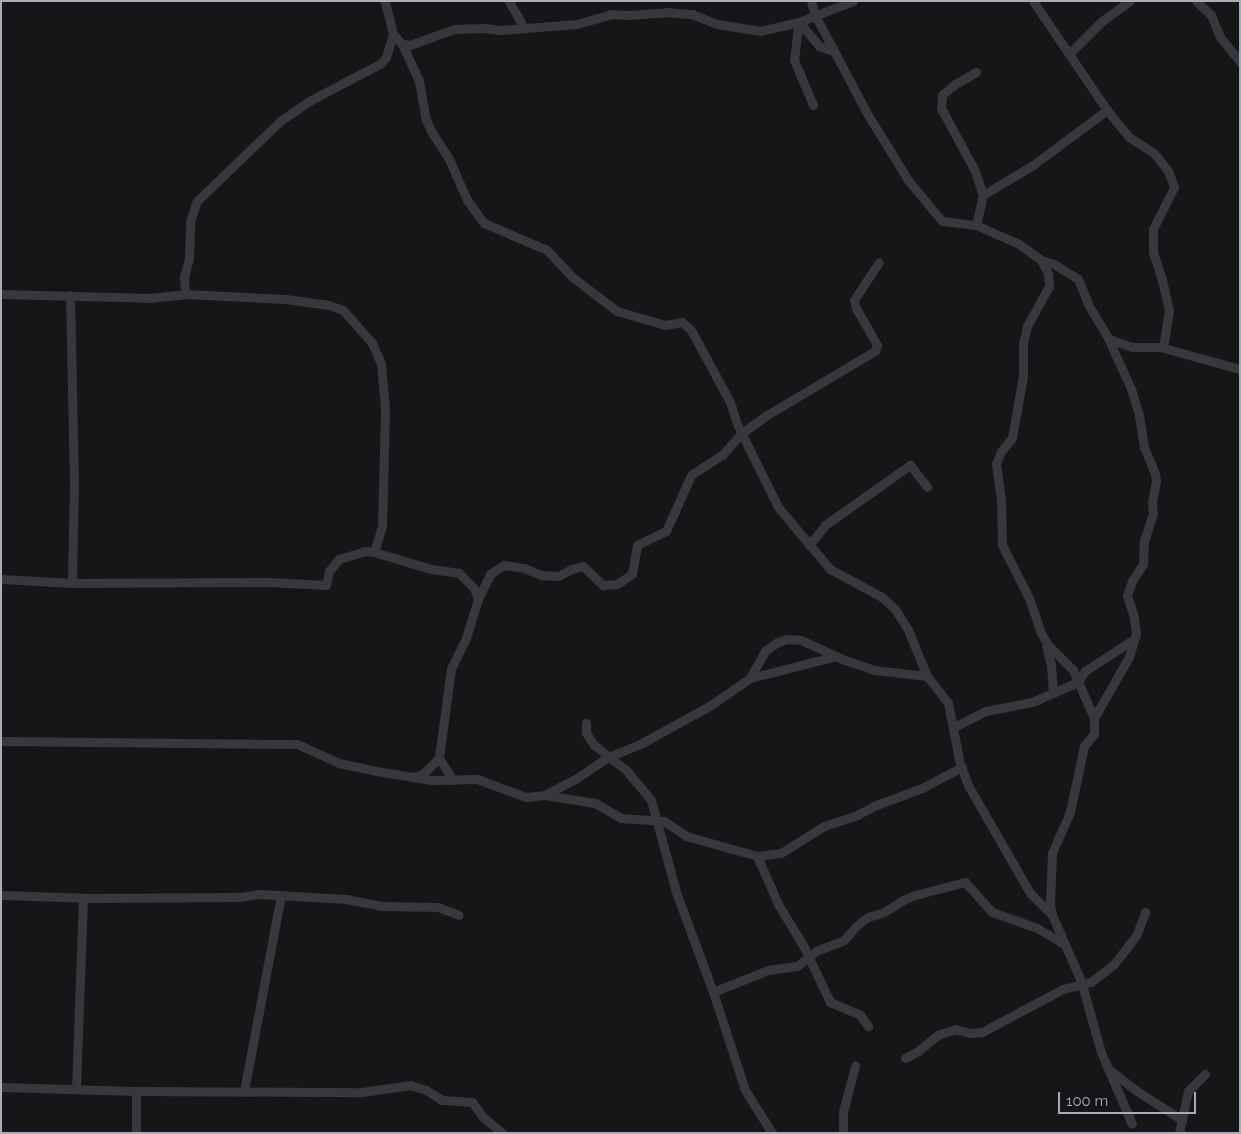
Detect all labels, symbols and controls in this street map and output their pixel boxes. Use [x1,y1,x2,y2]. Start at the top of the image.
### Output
scale bar [1061,1082,1198,1114]
text: 100 m [1066,1092,1108,1110]

